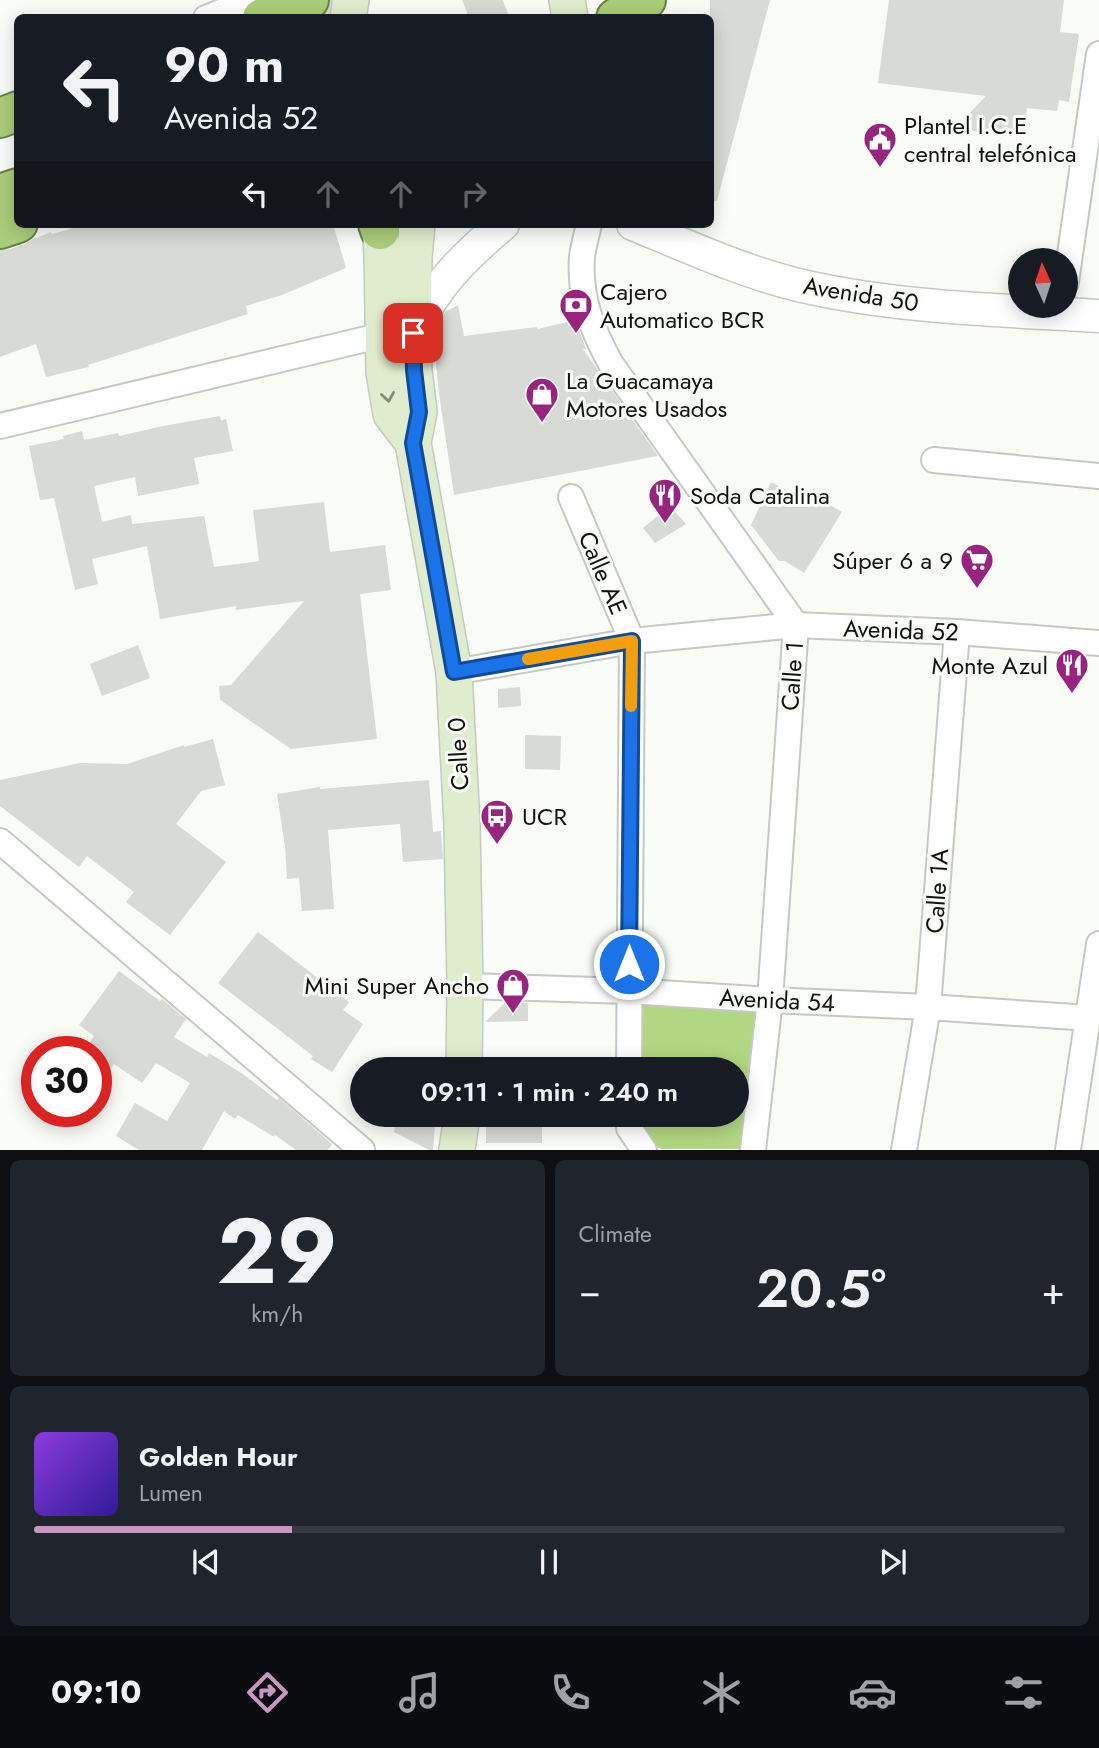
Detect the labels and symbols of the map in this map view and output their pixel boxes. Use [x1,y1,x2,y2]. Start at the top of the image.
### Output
place label: Plantel I.C.E central telefónica [904,108,1077,171]
public building icon: Plantel I.C.E central telefónica [861,120,899,169]
north arrow [1008,248,1078,318]
street label: Avenida 50 [801,268,921,320]
place label: Cajero Automatico BCR [600,274,765,337]
bank icon: Cajero Automatico BCR [557,286,595,335]
pin [383,303,443,363]
place label: La Guacamaya Motores Usados [566,363,727,426]
shop icon: La Guacamaya Motores Usados [523,375,561,424]
one-way arrow [381,391,396,403]
restaurant icon: Soda Catalina [646,476,684,525]
place label: Soda Catalina [690,478,830,513]
street label: Calle AE [570,526,636,620]
supermarket icon: Súper 6 a 9 [958,541,996,590]
place label: Súper 6 a 9 [832,543,953,578]
street label: Avenida 52 [843,610,959,650]
street label: Calle 1 [772,640,812,712]
restaurant icon: Monte Azul [1053,646,1091,695]
place label: Monte Azul [932,648,1048,683]
street label: Calle 0 [439,717,477,791]
bus stop icon: UCR [478,797,516,846]
place label: UCR [522,799,567,834]
street label: Calle 1A [917,847,957,935]
position arrow [592,927,666,1001]
shop icon: Mini Super Ancho [494,966,532,1015]
place label: Mini Super Ancho [304,968,489,1003]
street label: Avenida 54 [718,979,836,1021]
speed limit sign: 30 [21,1036,112,1127]

